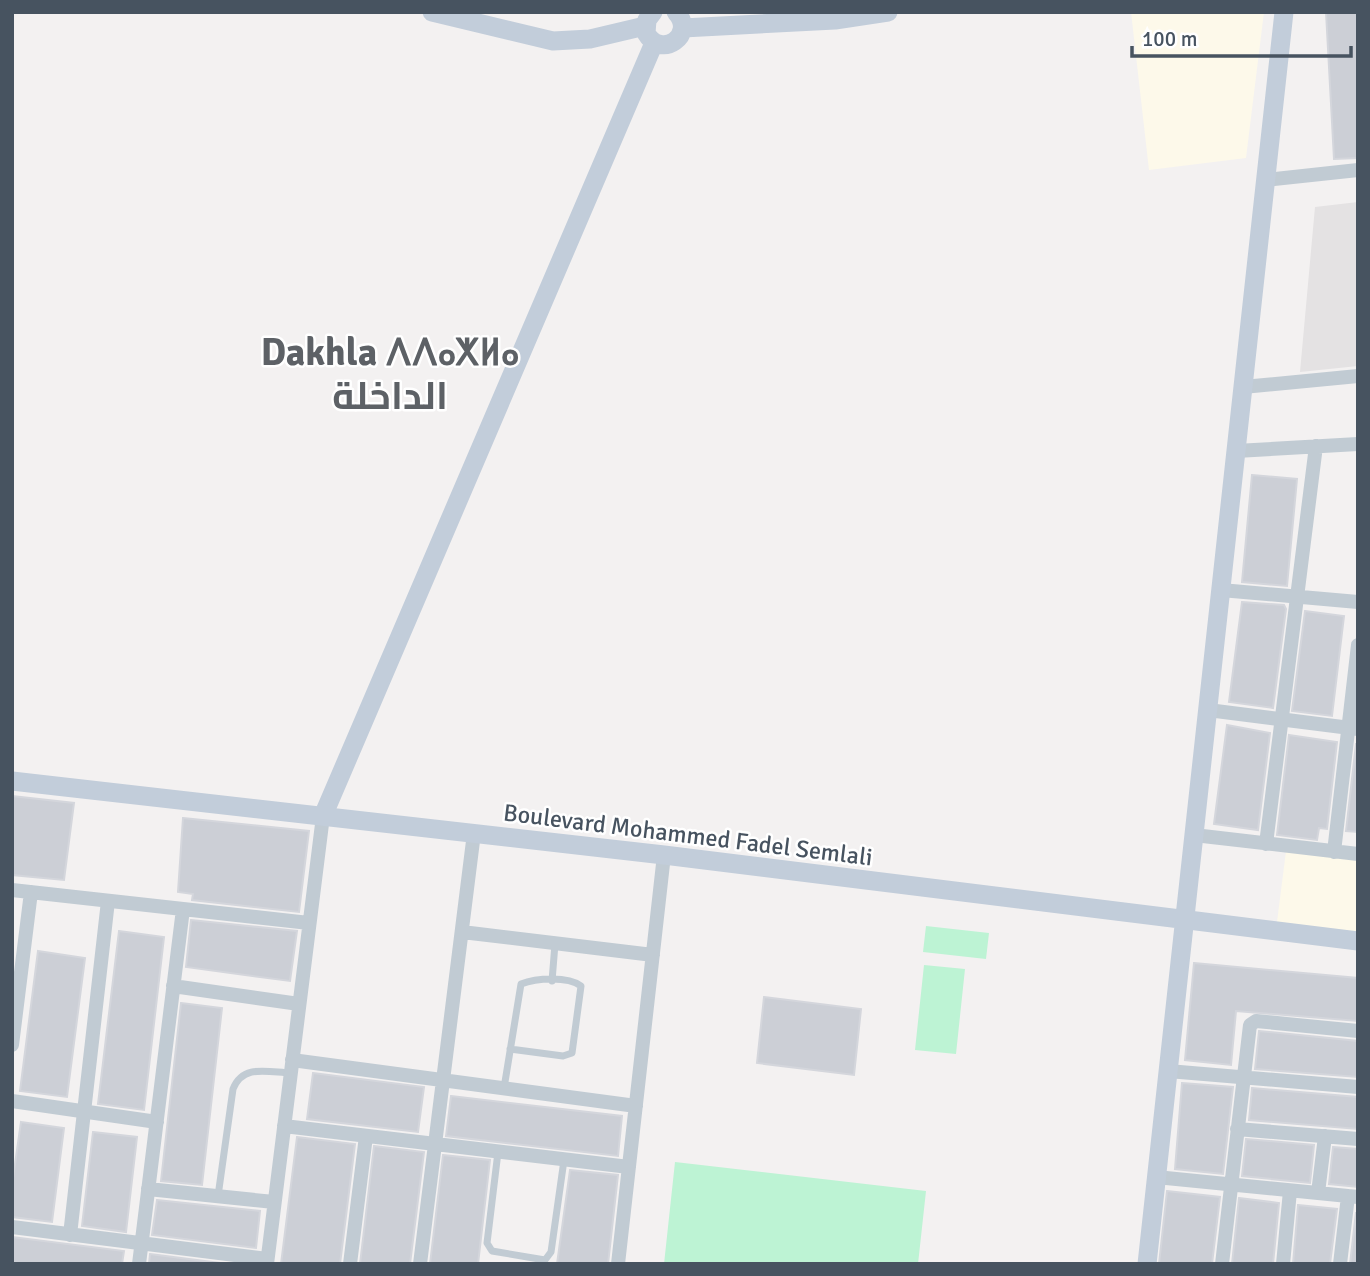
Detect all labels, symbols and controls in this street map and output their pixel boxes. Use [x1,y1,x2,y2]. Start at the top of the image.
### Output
scale bar [1132,14,1351,58]
text: 100 m [1142,26,1197,52]
district label: Dakhla ⴷⴷⴰⵅⵍⴰ الداخلة [261,329,519,420]
street label: Boulevard Mohammed Fadel Semlali [502,797,874,873]

